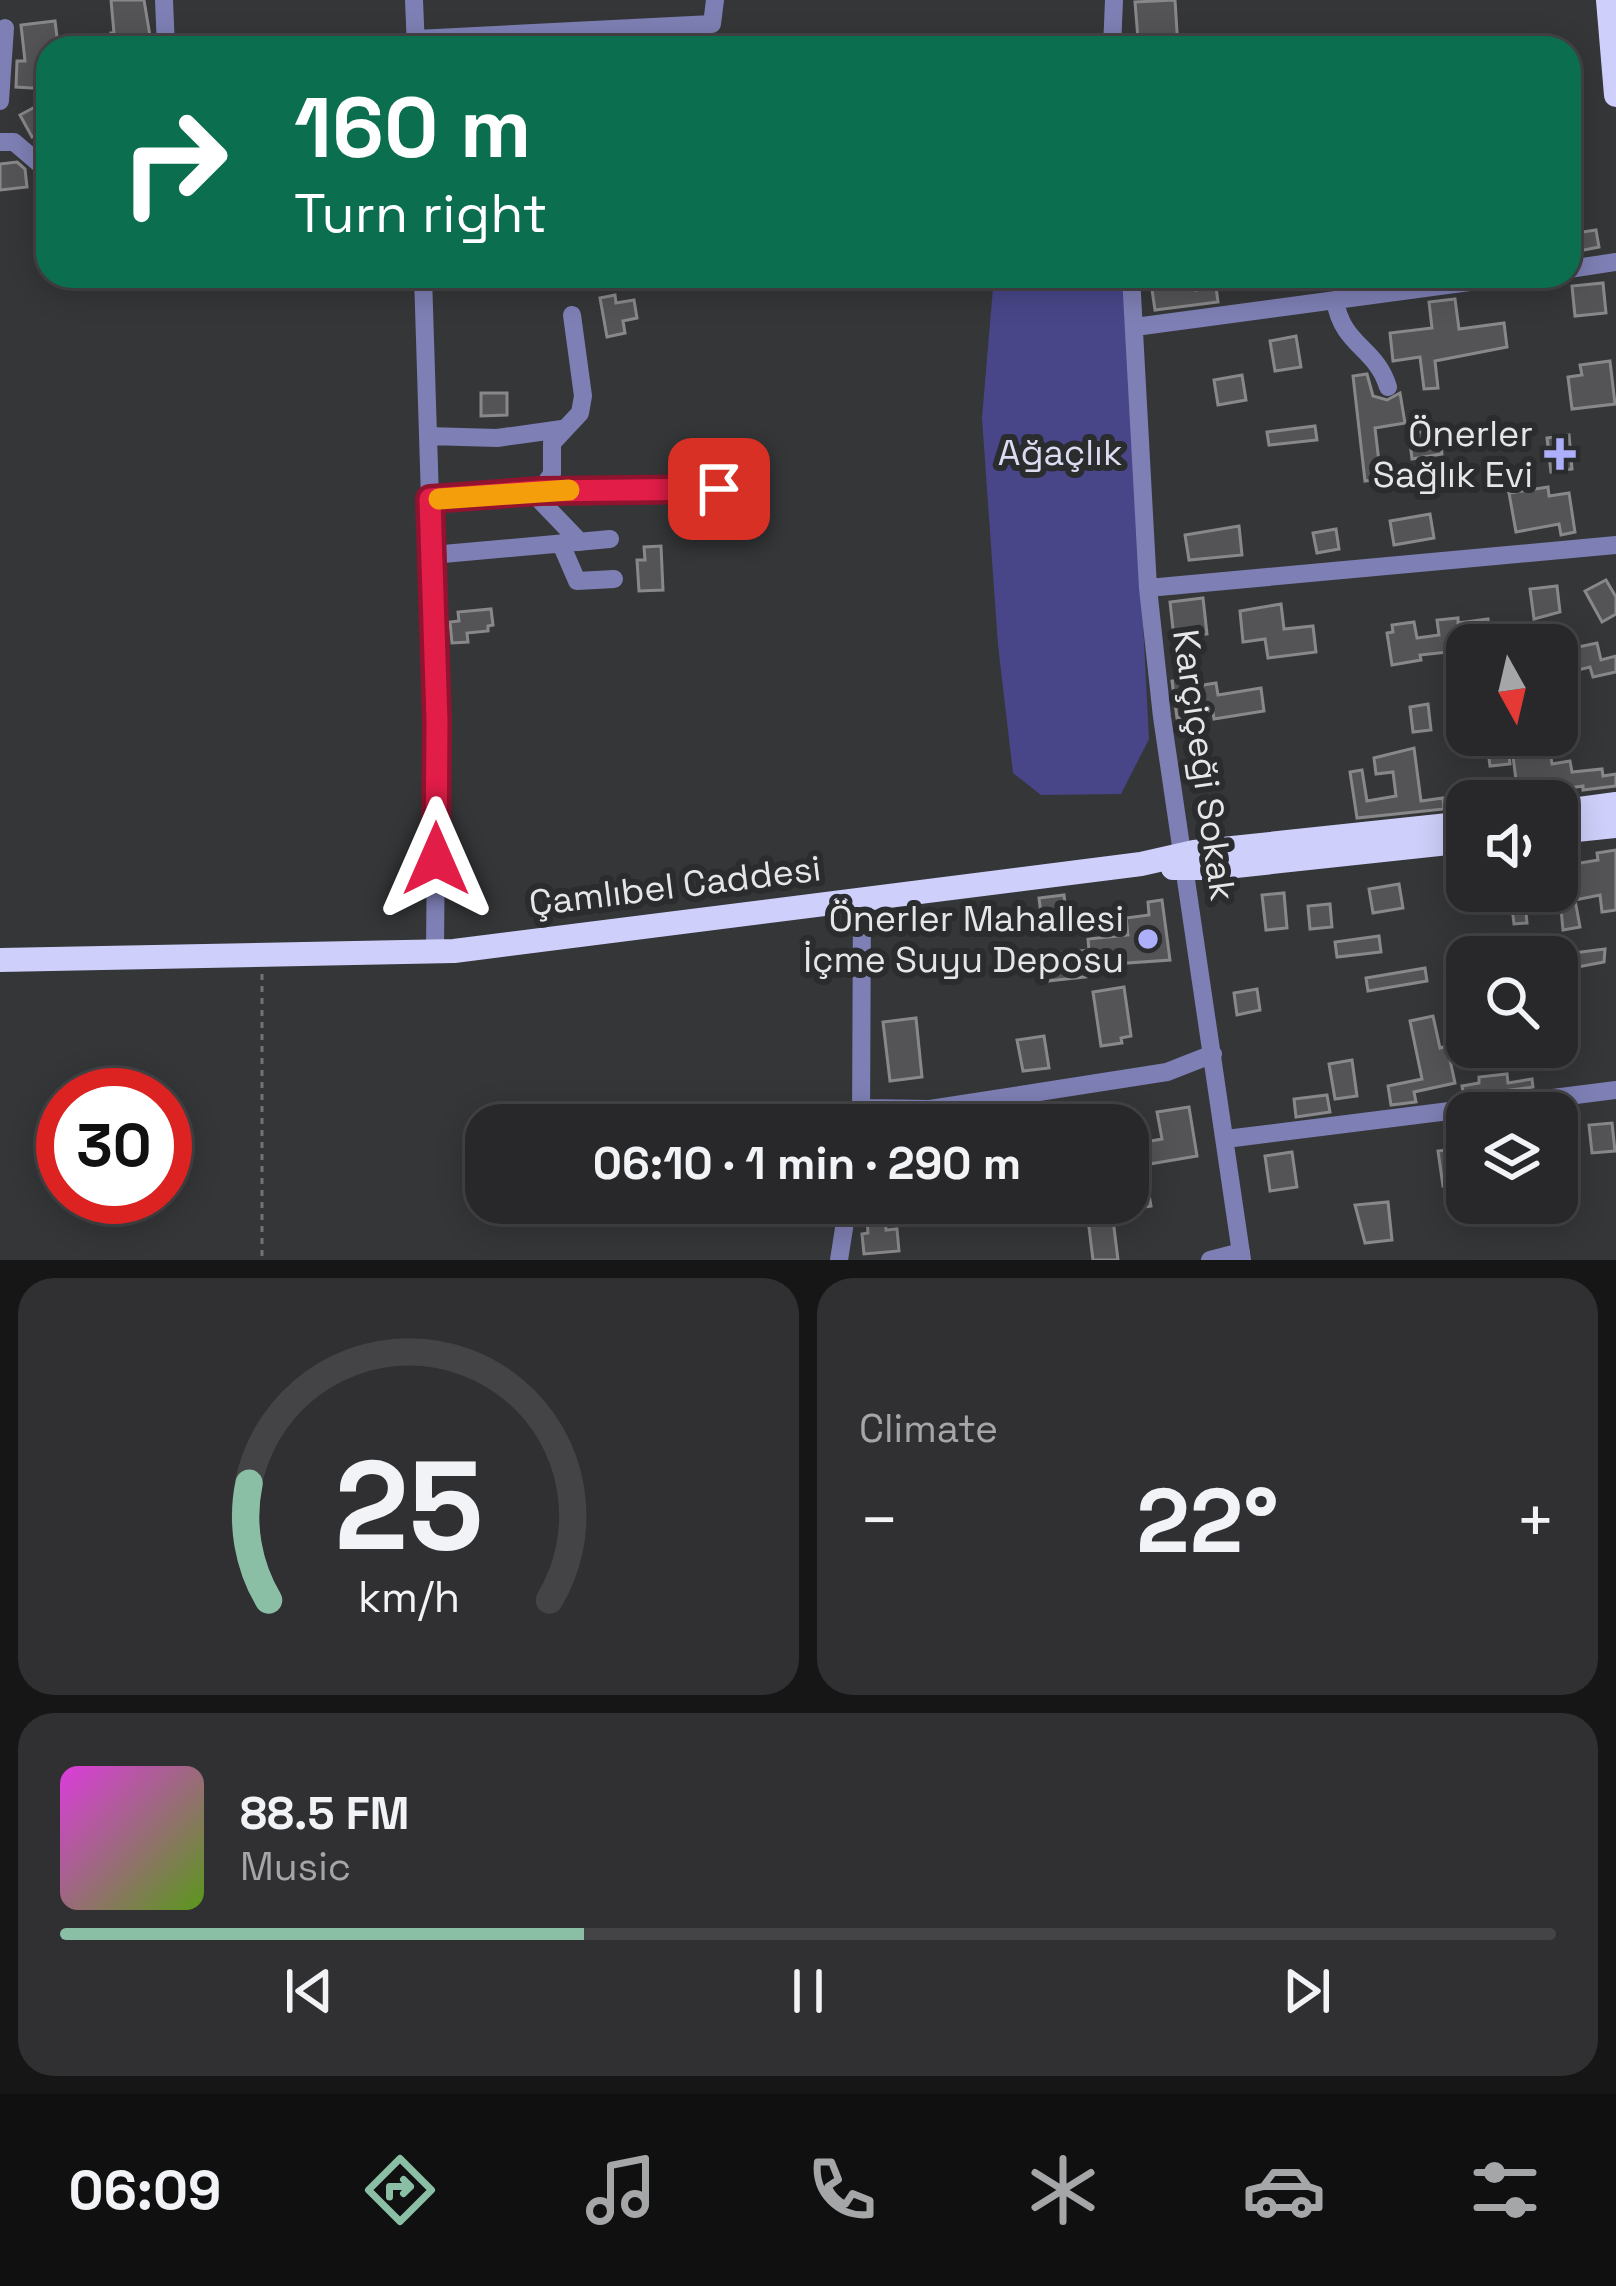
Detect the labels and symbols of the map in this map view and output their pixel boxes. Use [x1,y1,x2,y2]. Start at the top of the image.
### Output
place label: Önerler Sağlık Evi [1373,411,1533,498]
park label: Ağaçlık [998,430,1122,476]
pin [668,438,770,540]
marker: Önerler Sağlık Evi [1544,438,1576,470]
north arrow [1446,624,1578,756]
street label: Karçiçeği Sokak [1162,627,1246,904]
position arrow [373,796,499,922]
street label: Çamlıbel Caddesi [527,845,824,927]
place label: Önerler Mahallesi İçme Suyu Deposu [803,896,1124,983]
marker: Önerler Mahallesi İçme Suyu Deposu [1135,926,1161,952]
speed limit sign: 30 [36,1068,192,1224]

